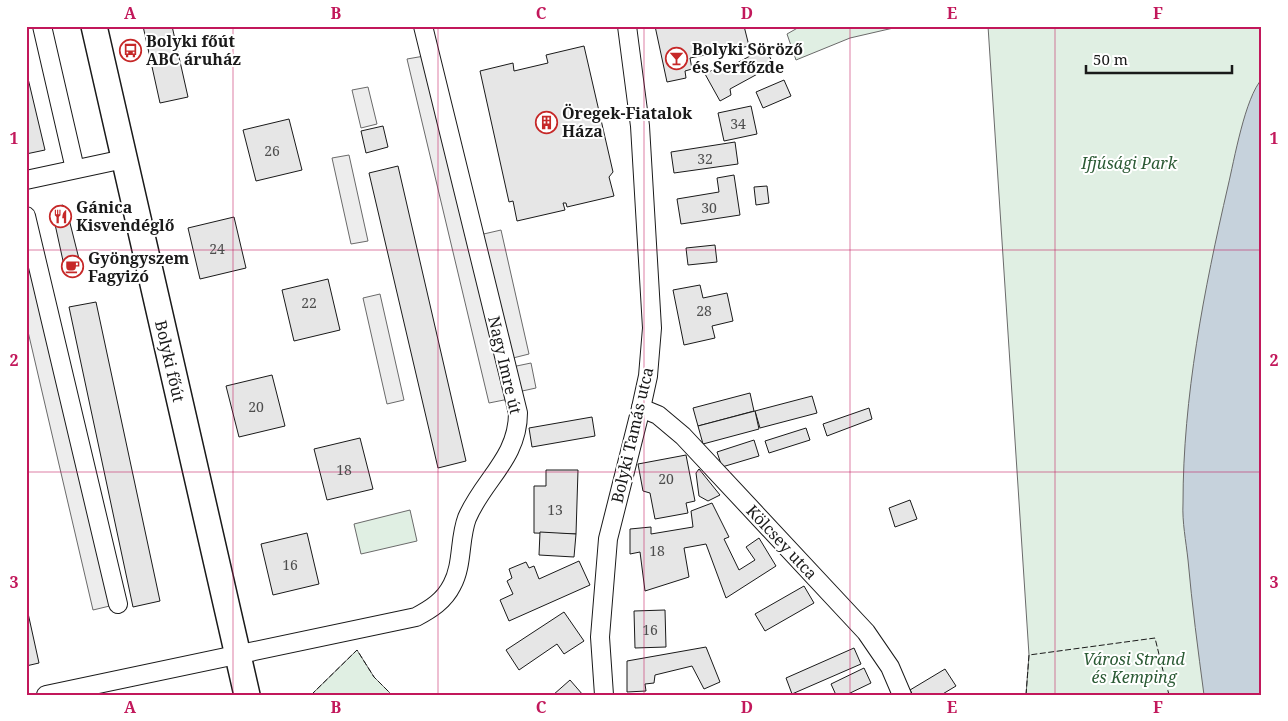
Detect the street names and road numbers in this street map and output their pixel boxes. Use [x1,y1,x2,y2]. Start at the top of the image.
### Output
street label: Nagy Imre út [483,314,527,417]
street label: Bolyki főút [150,318,190,404]
street label: Bolyki Tamás utca [606,365,658,505]
street label: Kölcsey utca [742,500,822,584]

